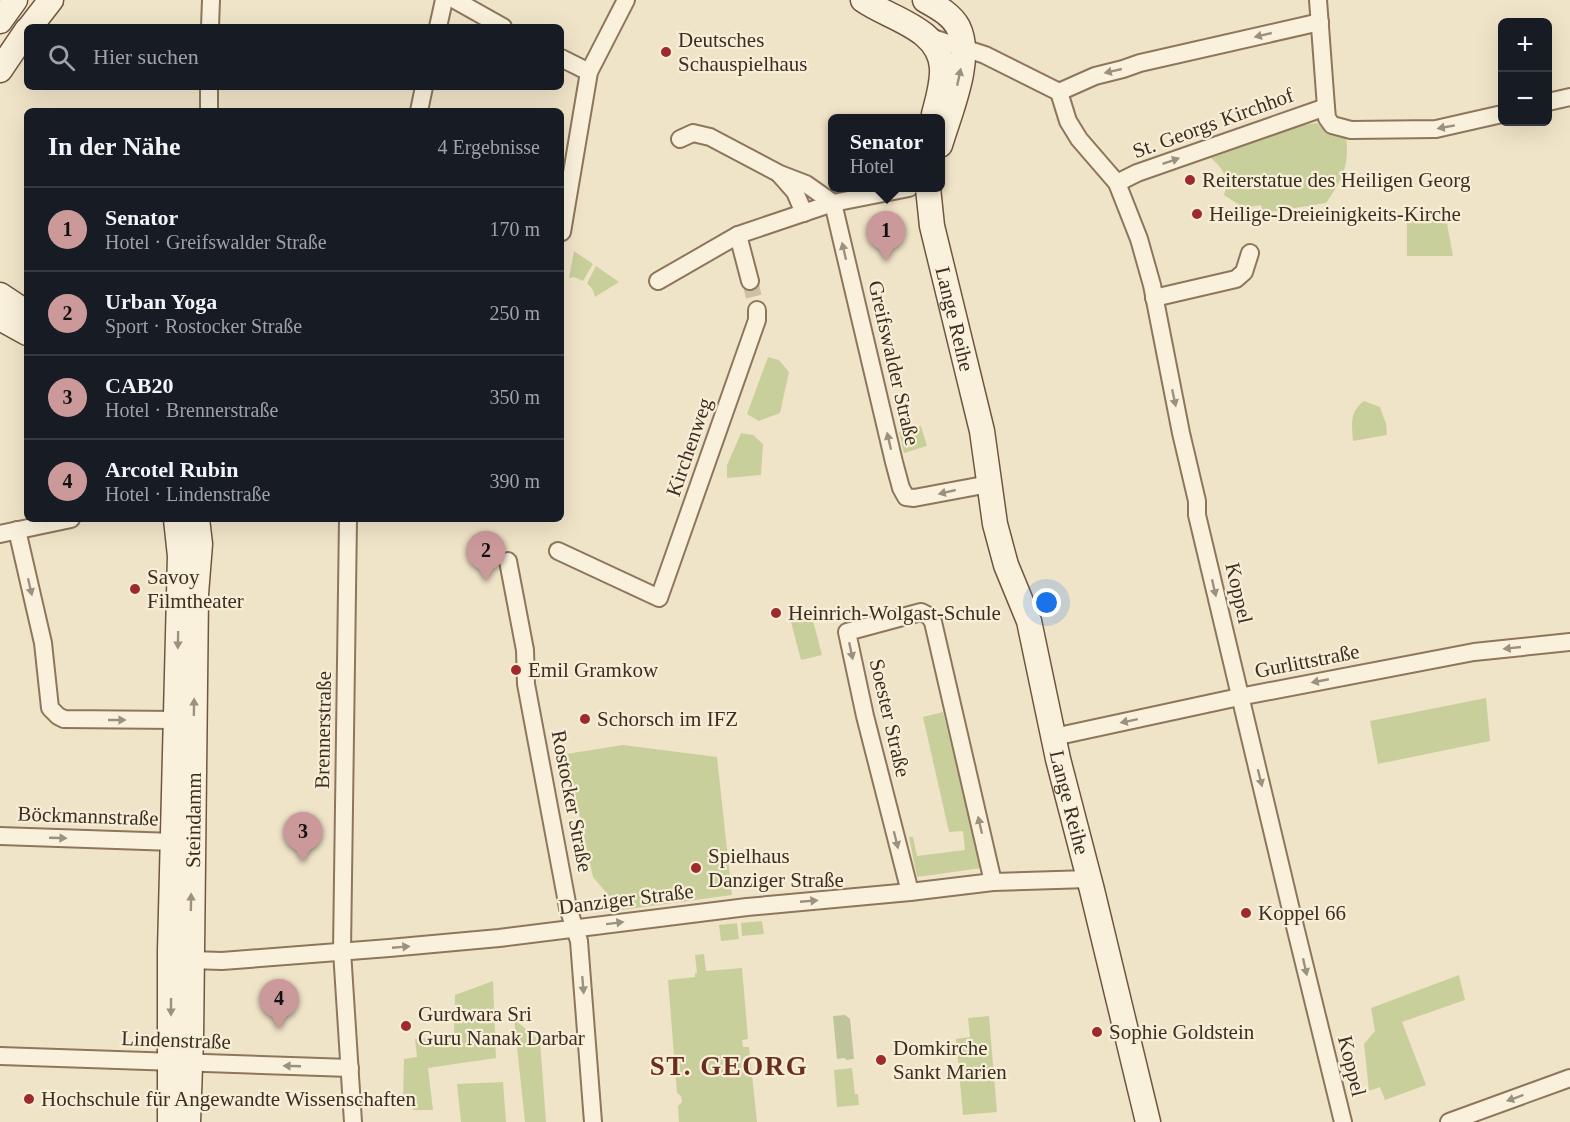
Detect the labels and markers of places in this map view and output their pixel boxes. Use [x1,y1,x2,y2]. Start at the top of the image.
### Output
place label: Deutsches Schauspielhaus [678,28,807,76]
marker: Deutsches Schauspielhaus [659,45,673,59]
place label: Reiterstatue des Heiligen Georg [1202,168,1471,192]
marker: Reiterstatue des Heiligen Georg [1183,173,1197,187]
place label: Heilige-Dreieinigkeits-Kirche [1209,202,1461,226]
marker: Heilige-Dreieinigkeits-Kirche [1190,207,1204,221]
pin: 1 [866,212,906,261]
pin: 2 [466,532,506,581]
place label: Savoy Filmtheater [147,565,244,613]
marker: Savoy Filmtheater [128,582,142,596]
place label: Heinrich-Wolgast-Schule [788,601,1001,625]
marker: Heinrich-Wolgast-Schule [769,606,783,620]
place label: Emil Gramkow [528,658,659,682]
marker: Emil Gramkow [509,663,523,677]
place label: Schorsch im IFZ [597,707,738,731]
marker: Schorsch im IFZ [578,712,592,726]
pin: 3 [284,812,322,862]
place label: Spielhaus Danziger Straße [708,844,844,892]
marker: Spielhaus Danziger Straße [689,861,703,875]
place label: Koppel 66 [1258,901,1346,925]
marker: Koppel 66 [1239,906,1253,920]
pin: 4 [260,980,298,1029]
place label: Gurdwara Sri Guru Nanak Darbar [418,1002,585,1050]
marker: Gurdwara Sri Guru Nanak Darbar [399,1019,413,1033]
place label: Sophie Goldstein [1109,1020,1255,1044]
marker: Sophie Goldstein [1090,1025,1104,1039]
place label: Domkirche Sankt Marien [893,1036,1007,1084]
marker: Domkirche Sankt Marien [874,1053,888,1067]
place label: Hochschule für Angewandte Wissenschaften [41,1087,416,1111]
marker: Hochschule für Angewandte Wissenschaften [22,1092,36,1106]

